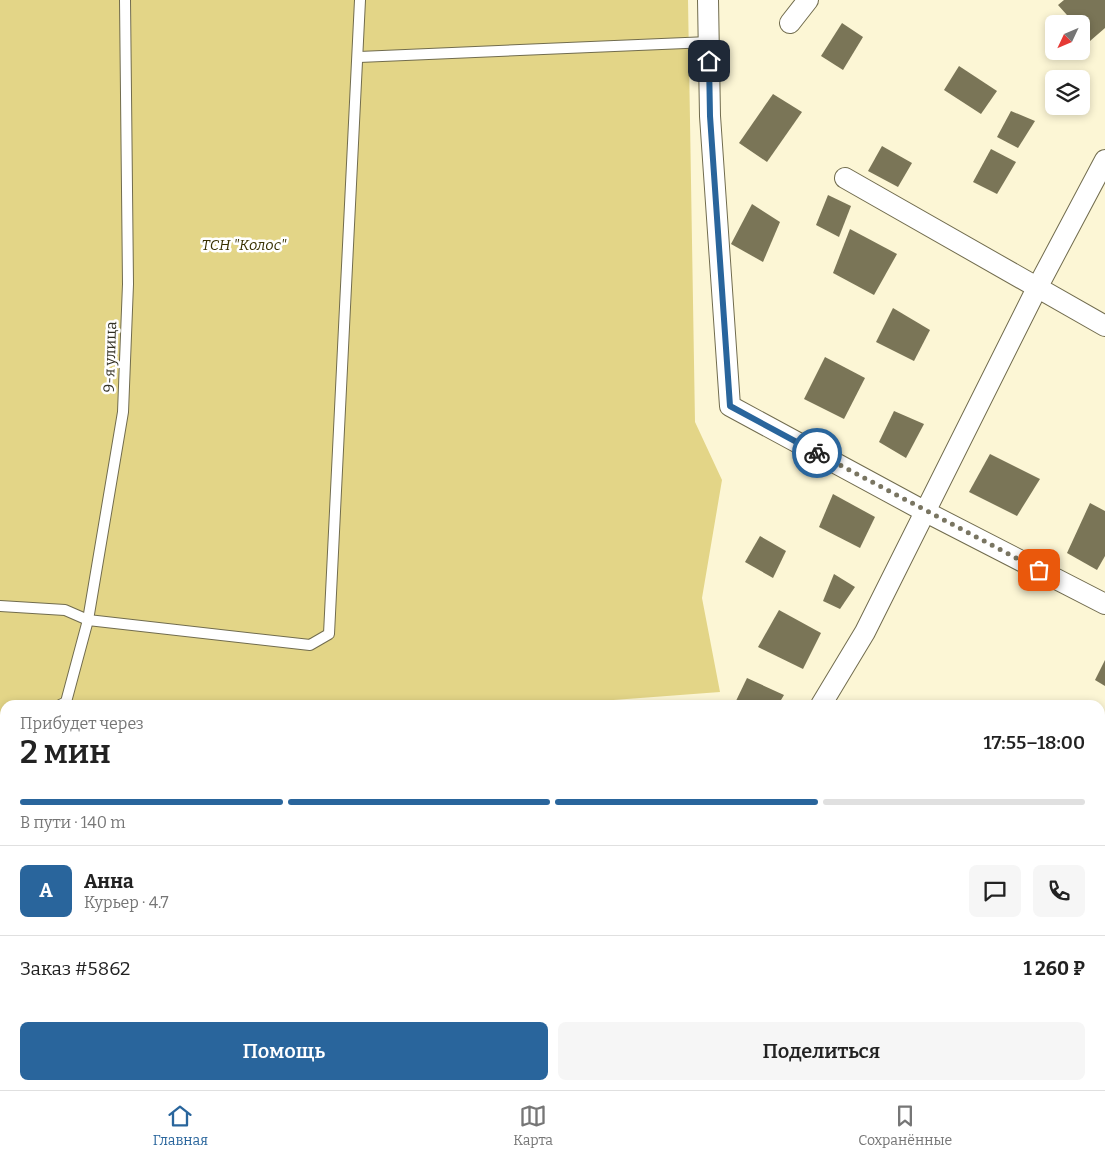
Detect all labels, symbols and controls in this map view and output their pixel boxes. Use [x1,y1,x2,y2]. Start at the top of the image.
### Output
north arrow [1045,15,1090,60]
map controls [1045,15,1090,115]
pin [688,40,730,82]
icon: home [695,47,723,75]
button: layers [1045,70,1090,115]
park label: ТСН "Колос" [202,236,287,254]
street label: 9-я улица [100,321,120,393]
courier [792,428,842,478]
icon: bike [803,439,831,467]
pin [1018,549,1060,591]
icon: bag [1025,556,1053,584]
text: Прибудет через [20,714,144,733]
text: 17:55–18:00 [984,731,1085,754]
text: 2 мин [20,733,111,771]
text: В пути · 140 m [20,813,125,832]
button: chat [969,865,1021,917]
button: phone [1033,865,1085,917]
text: Анна [84,870,134,893]
text: А [39,879,53,902]
text: Курьер · 4.7 [84,893,169,912]
text: Заказ #5862 [20,957,130,980]
text: 1 260 ₽ [1023,957,1085,980]
button: Помощь [20,1022,548,1080]
button: Поделиться [558,1022,1085,1080]
tab: Главная [153,1102,208,1149]
tab: Карта [513,1102,553,1149]
tab: Сохранённые [858,1102,952,1149]

